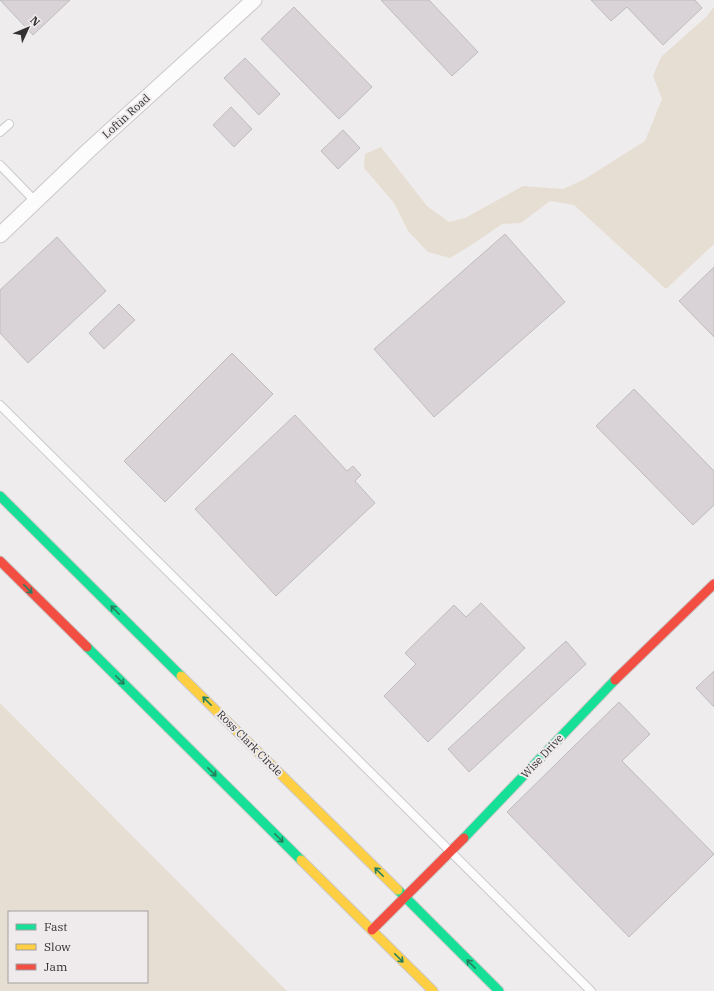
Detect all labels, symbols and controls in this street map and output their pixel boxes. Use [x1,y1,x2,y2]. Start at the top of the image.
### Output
north arrow [8,8,48,48]
text: N [27,13,43,29]
street label: Loftin Road [99,91,153,141]
one-way arrow [23,584,33,594]
one-way arrow [110,605,120,615]
one-way arrow [115,675,125,685]
one-way arrow [202,697,212,706]
street label: Ross Clark Circle [214,707,286,779]
street label: Wise Drive [518,731,566,781]
one-way arrow [207,767,217,777]
one-way arrow [274,833,284,843]
one-way arrow [374,867,384,877]
legend [8,911,148,983]
text: Fast [44,919,68,934]
text: Slow [44,939,71,954]
one-way arrow [394,953,404,962]
text: Jam [44,959,68,974]
one-way arrow [466,959,476,968]

